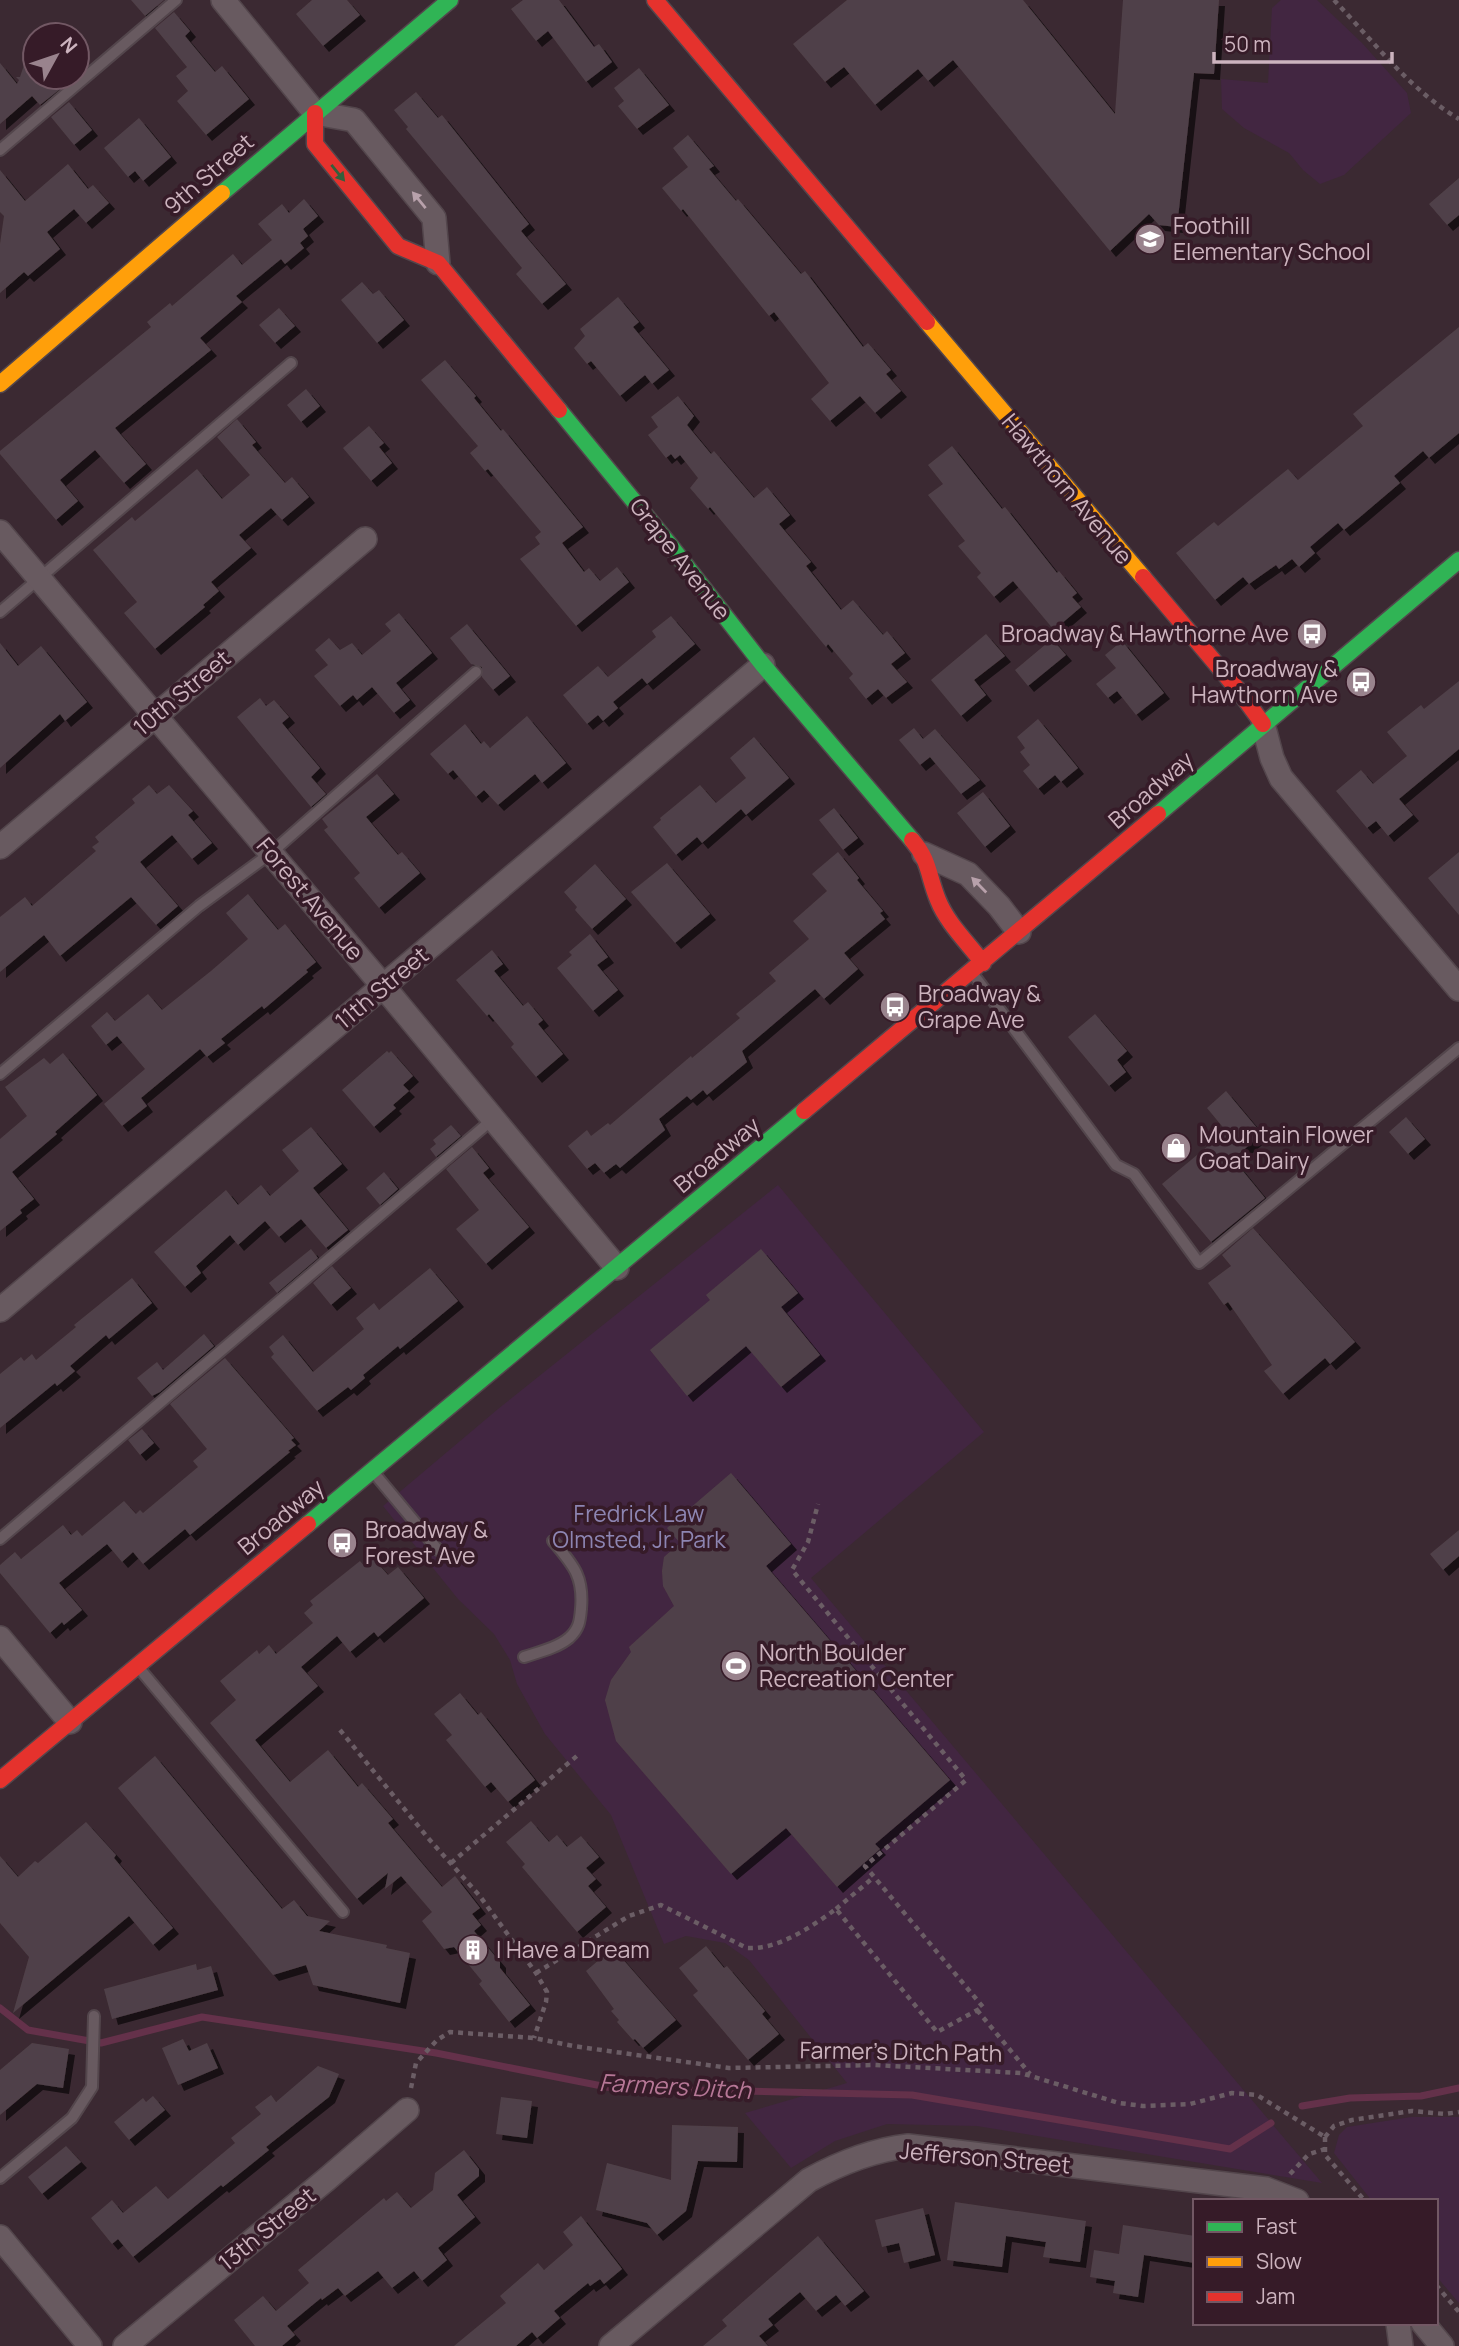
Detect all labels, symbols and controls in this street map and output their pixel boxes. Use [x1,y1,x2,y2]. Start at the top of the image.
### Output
north arrow [21,21,91,91]
scale bar [1214,21,1392,65]
text: 50 m [1224,30,1271,58]
text: N [55,31,83,59]
street label: 9th Street [157,125,260,221]
one-way arrow [331,163,346,181]
one-way arrow [412,191,427,208]
place label: Foothill Elementary School [1173,209,1371,267]
school or university icon: Foothill Elementary School [1133,222,1167,256]
street label: Hawthorn Avenue [995,406,1140,570]
street label: Grape Avenue [623,491,739,626]
place label: Broadway & Hawthorne Ave [1001,617,1289,649]
bus stop icon: Broadway & Hawthorne Ave [1295,617,1329,651]
street label: 10th Street [126,642,237,742]
place label: Broadway & Hawthorn Ave [1191,652,1338,710]
bus stop icon: Broadway & Hawthorn Ave [1344,665,1378,699]
street label: Broadway [1101,743,1200,835]
street label: Forest Avenue [250,830,372,966]
one-way arrow [970,876,987,893]
street label: 11th Street [328,939,435,1036]
place label: Broadway & Grape Ave [918,977,1041,1035]
bus stop icon: Broadway & Grape Ave [878,990,912,1024]
street label: Broadway [666,1109,766,1200]
place label: Mountain Flower Goat Dairy [1199,1118,1374,1176]
shop icon: Mountain Flower Goat Dairy [1159,1131,1193,1165]
street label: Broadway [230,1471,330,1562]
park label: Fredrick Law Olmsted, Jr. Park [552,1497,726,1555]
place label: Broadway & Forest Ave [365,1513,488,1571]
bus stop icon: Broadway & Forest Ave [325,1526,359,1560]
place label: North Boulder Recreation Center [759,1636,954,1694]
sports icon: North Boulder Recreation Center [719,1649,753,1683]
building icon: I Have a Dream [456,1933,490,1967]
place label: I Have a Dream [496,1933,650,1965]
street label: Farmer's Ditch Path [799,2033,1003,2069]
water label: Farmers Ditch [598,2065,753,2106]
street label: Jefferson Street [898,2134,1072,2180]
street label: 13th Street [211,2179,322,2277]
legend [1193,2199,1438,2325]
text: Fast [1256,2212,1297,2240]
text: Slow [1256,2247,1302,2275]
text: Jam [1256,2282,1295,2310]

